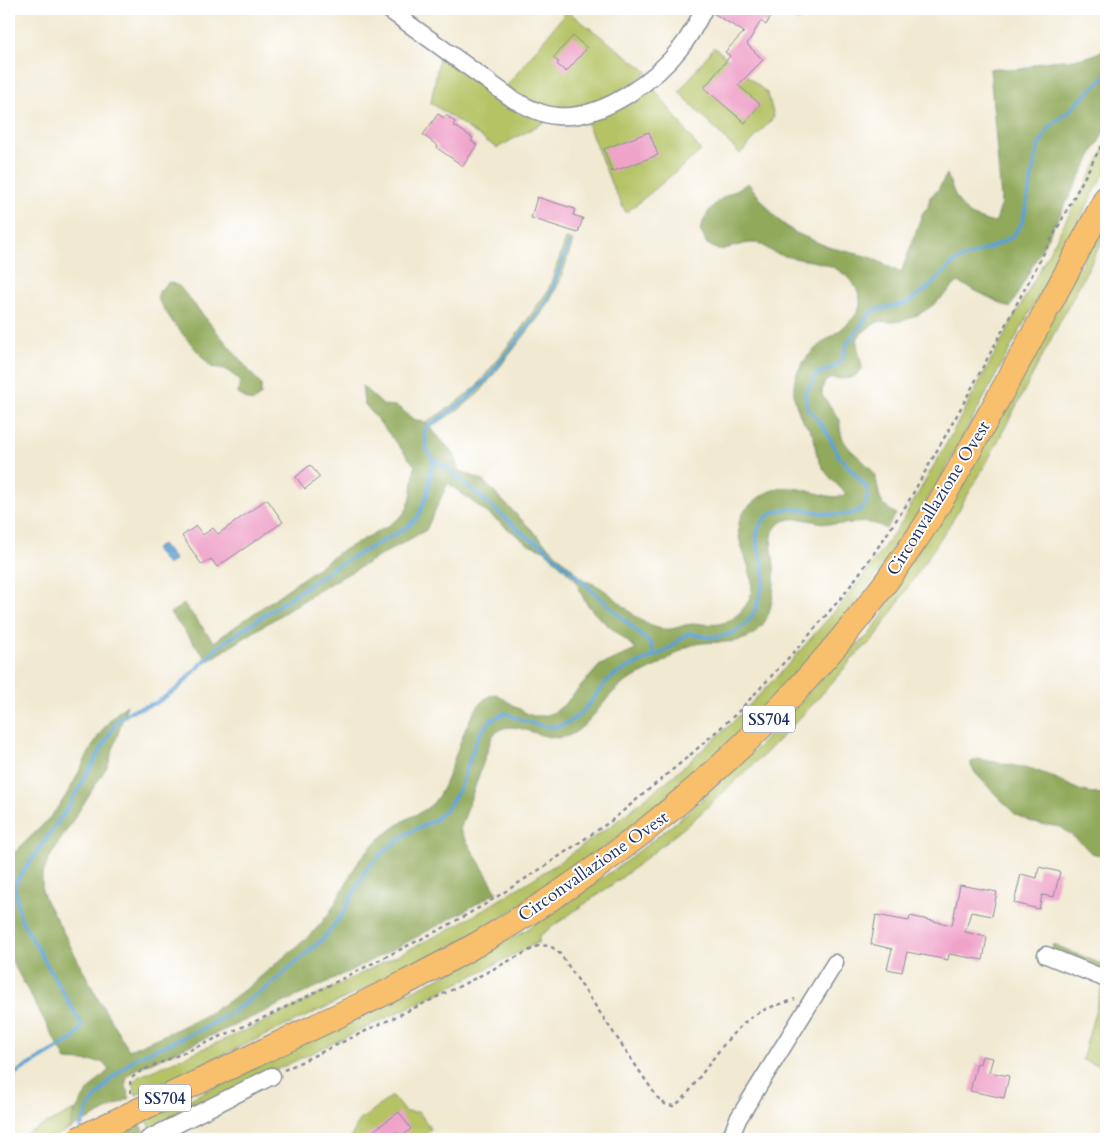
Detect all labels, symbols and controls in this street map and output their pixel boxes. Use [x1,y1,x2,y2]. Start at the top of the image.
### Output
street label: Circonvallazione Ovest [881,416,996,580]
road number: SS704 [743,706,795,732]
street label: Circonvallazione Ovest [513,805,674,928]
road number: SS704 [139,1084,191,1112]

